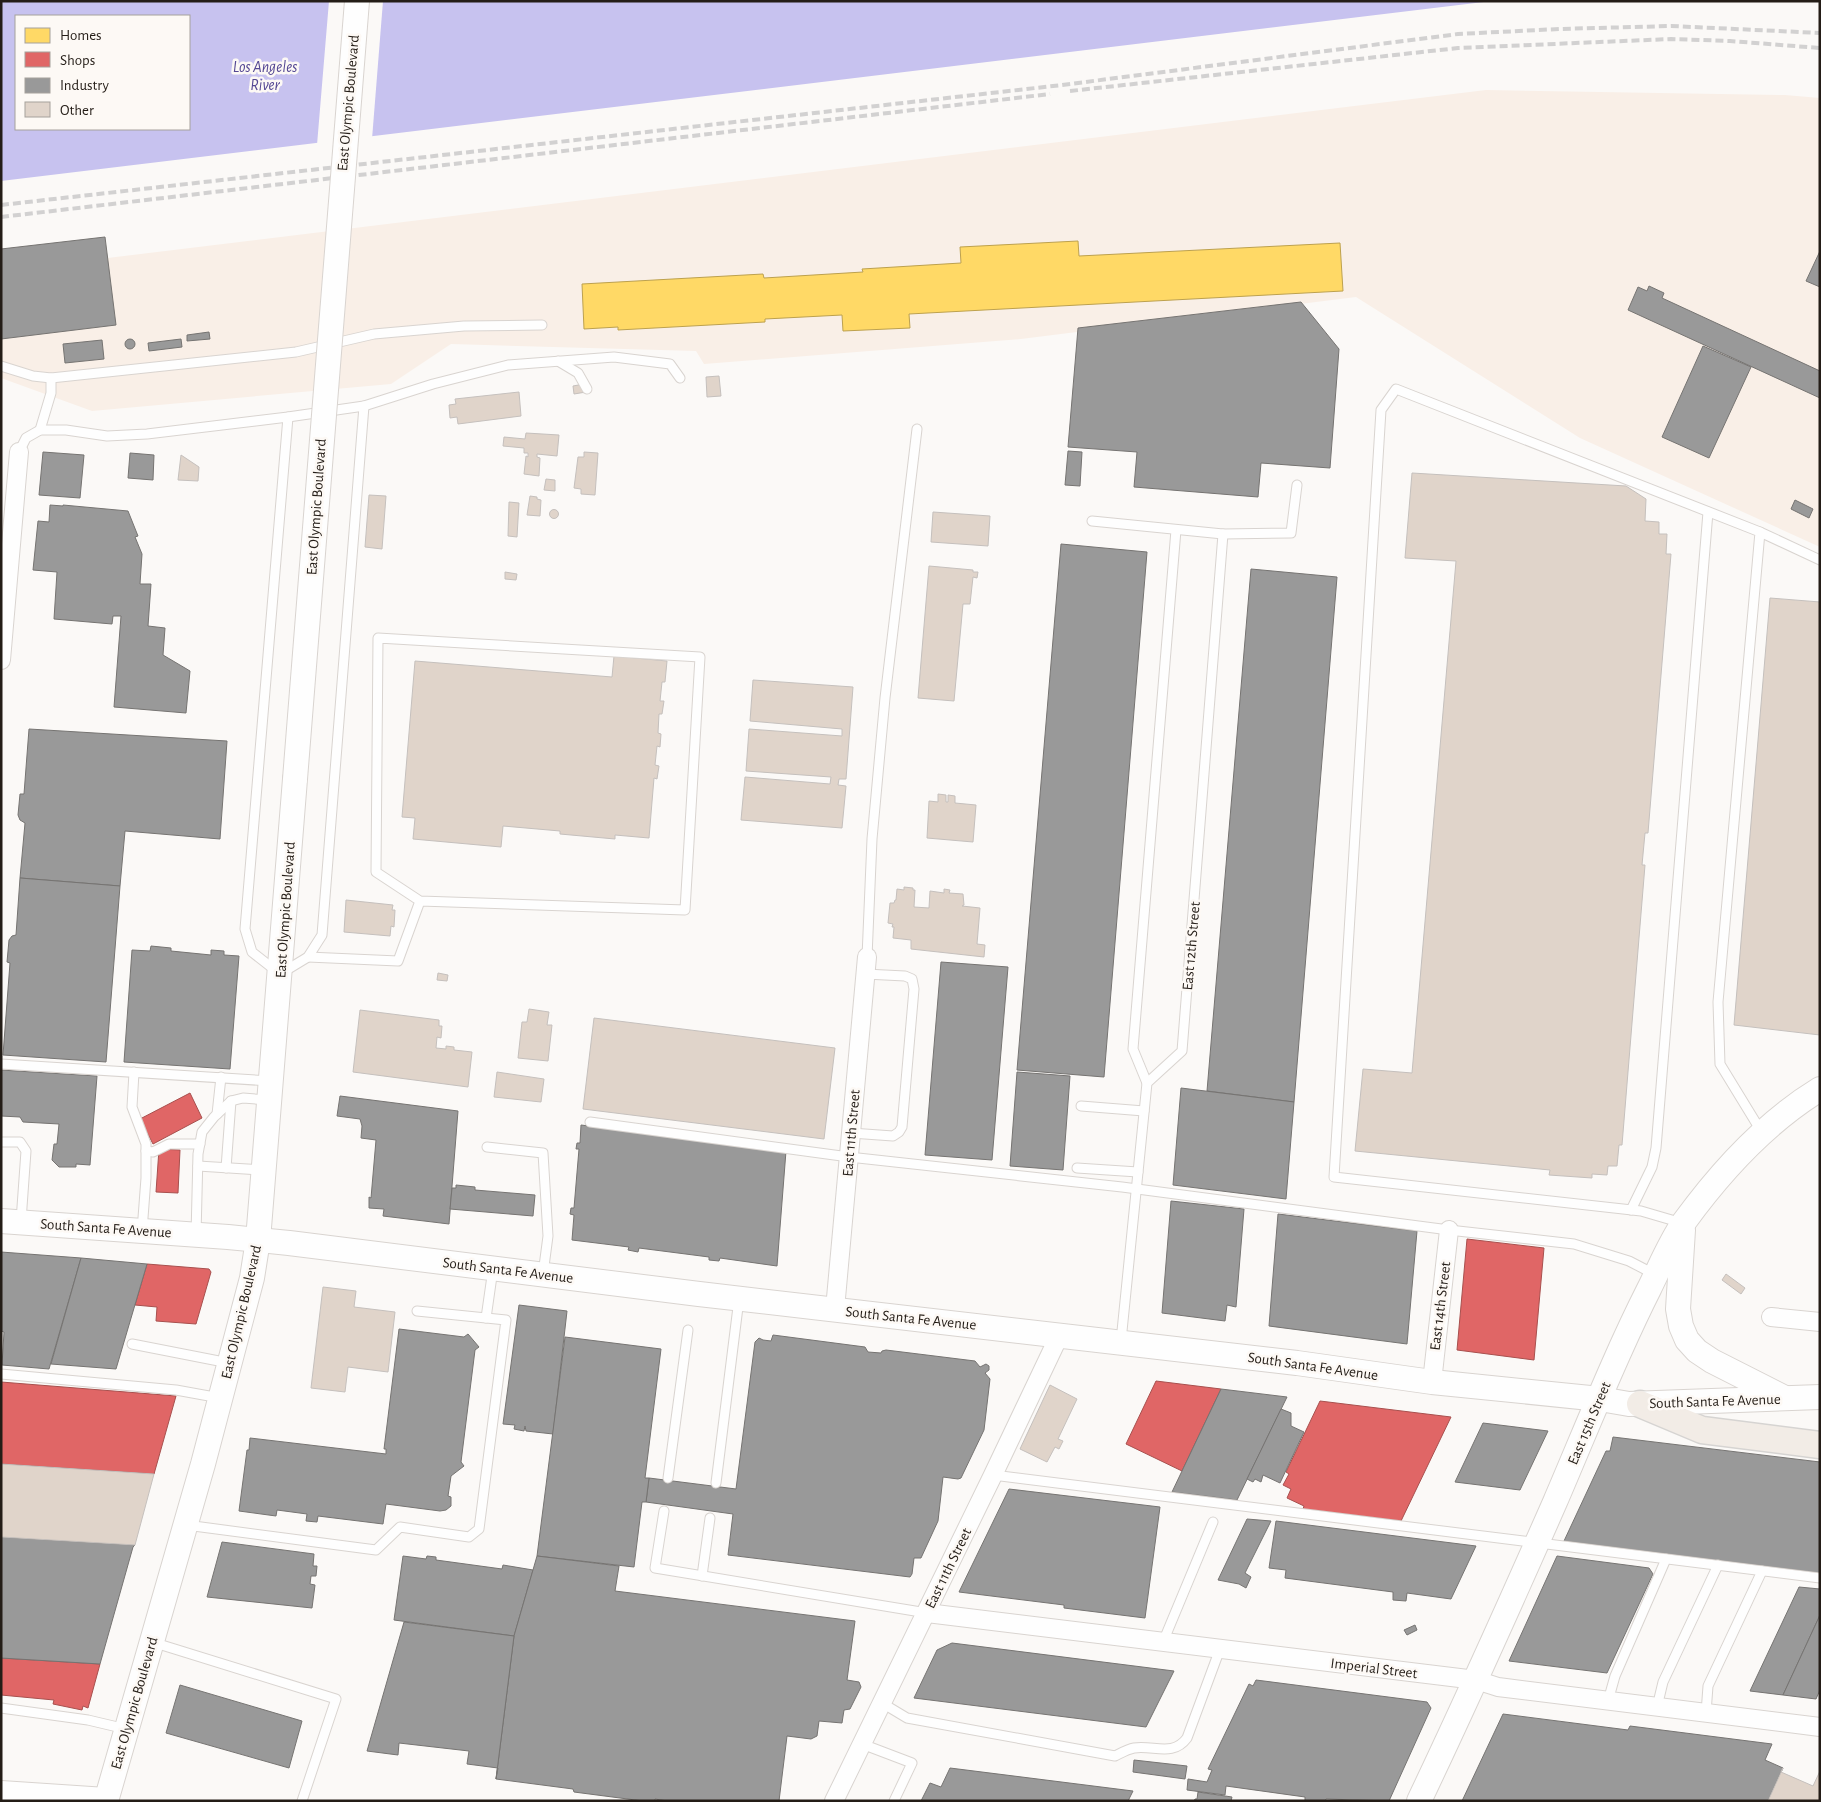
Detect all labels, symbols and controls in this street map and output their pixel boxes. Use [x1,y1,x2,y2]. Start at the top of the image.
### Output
legend [15,15,190,130]
text: Homes [60,28,102,43]
street label: East Olympic Boulevard [335,34,362,172]
text: Shops [60,53,95,68]
water label: Los Angeles River [233,59,297,93]
text: Industry [60,78,109,93]
text: Other [60,103,94,118]
street label: East Olympic Boulevard [304,438,329,576]
street label: East Olympic Boulevard [273,841,298,979]
street label: East 12th Street [1180,901,1203,991]
street label: East 11th Street [840,1089,863,1177]
street label: South Santa Fe Avenue [40,1216,172,1241]
street label: East Olympic Boulevard [219,1244,264,1380]
street label: South Santa Fe Avenue [442,1255,574,1286]
street label: East 14th Street [1428,1261,1453,1351]
street label: South Santa Fe Avenue [845,1304,977,1333]
street label: South Santa Fe Avenue [1247,1350,1379,1383]
street label: East 15th Street [1565,1379,1614,1467]
street label: South Santa Fe Avenue [1649,1392,1781,1411]
street label: East 11th Street [923,1525,974,1611]
street label: East Olympic Boulevard [108,1635,161,1771]
street label: Imperial Street [1330,1656,1418,1681]

